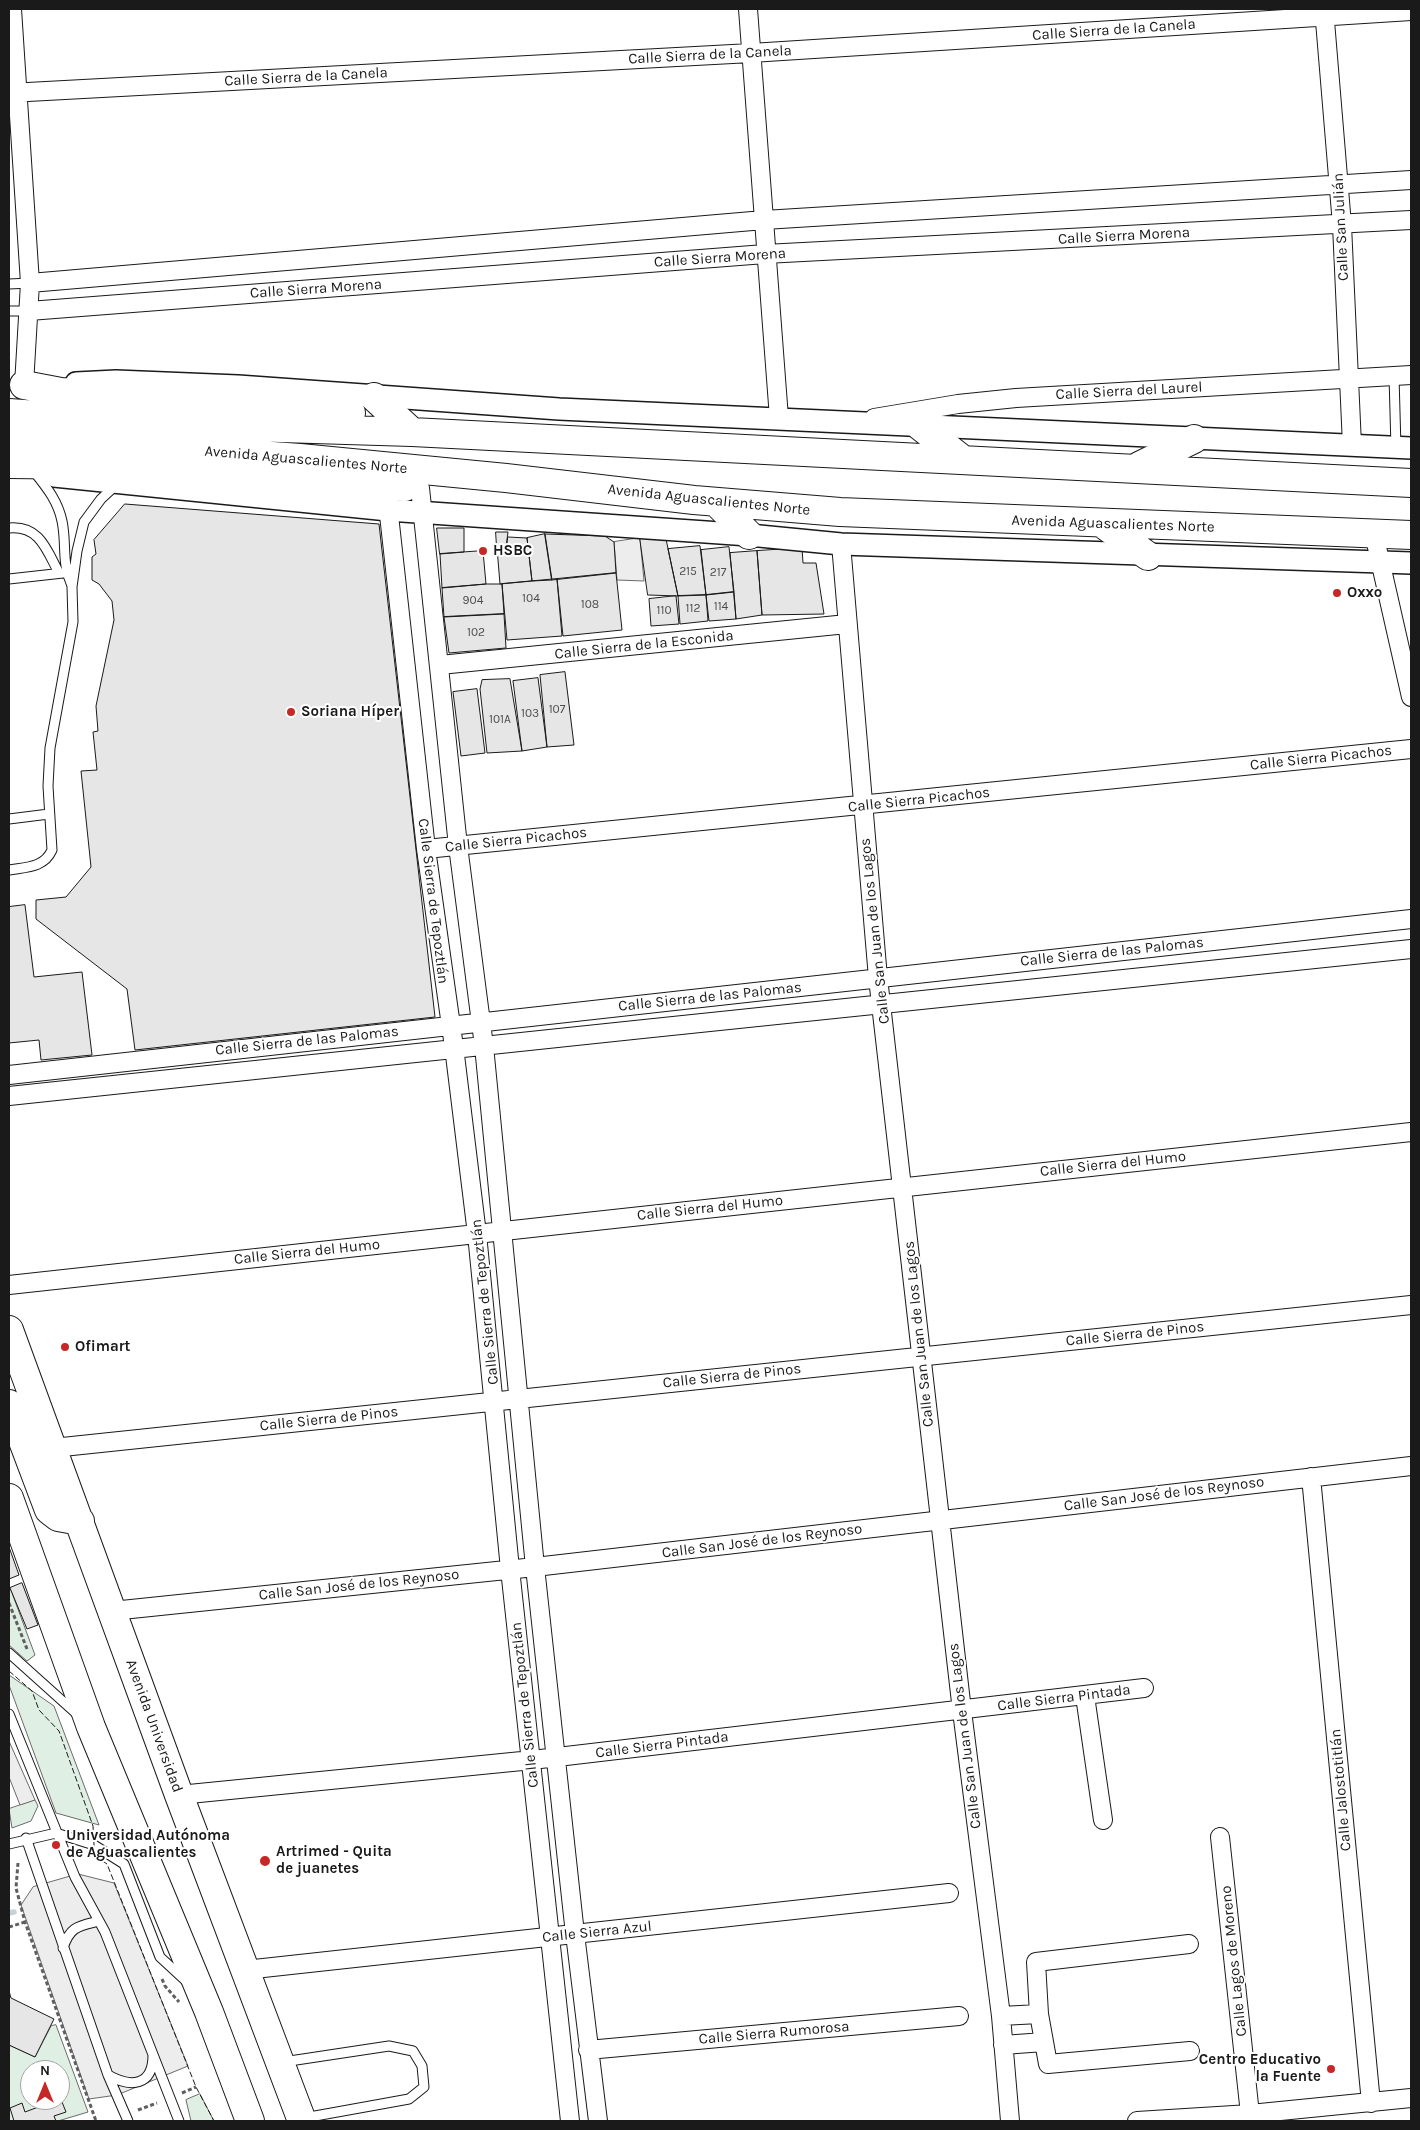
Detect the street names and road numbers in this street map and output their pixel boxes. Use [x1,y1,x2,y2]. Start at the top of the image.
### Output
street label: Calle Sierra de la Canela [1032,15,1196,45]
street label: Calle Sierra de la Canela [628,42,792,68]
street label: Calle Sierra de la Canela [224,64,388,90]
street label: Calle San Julián [1329,173,1353,281]
street label: Calle Sierra Morena [1057,224,1191,248]
street label: Calle Sierra Morena [653,244,787,272]
street label: Calle Sierra Morena [249,275,383,303]
street label: Calle Sierra del Laurel [1055,378,1203,404]
street label: Avenida Aguascalientes Norte [204,442,408,478]
street label: Avenida Aguascalientes Norte [607,480,811,520]
street label: Avenida Aguascalientes Norte [1011,511,1215,537]
street label: Calle Sierra de la Esconida [553,627,735,663]
street label: Calle Sierra Picachos [1249,742,1393,774]
street label: Calle Sierra Picachos [847,784,991,816]
street label: Calle Sierra de Tepoztlán [414,817,452,985]
street label: Calle Sierra Picachos [444,824,588,856]
street label: Calle San Juan de los Lagos [856,837,894,1025]
street label: Calle Sierra de las Palomas [1019,933,1205,971]
street label: Calle Sierra de las Palomas [617,978,803,1016]
street label: Calle Sierra de las Palomas [214,1022,400,1060]
street label: Calle Sierra del Humo [1039,1147,1187,1181]
street label: Calle Sierra del Humo [636,1191,784,1225]
street label: Calle Sierra de Tepoztlán [467,1218,503,1386]
street label: Calle Sierra del Humo [233,1235,381,1269]
street label: Calle San Juan de los Lagos [900,1240,938,1428]
street label: Calle Sierra de Pinos [1065,1318,1205,1350]
street label: Calle Sierra de Pinos [662,1360,802,1392]
street label: Calle Sierra de Pinos [259,1403,399,1435]
street label: Calle San José de los Reynoso [1063,1473,1265,1515]
street label: Calle San José de los Reynoso [661,1520,863,1562]
street label: Calle San José de los Reynoso [258,1566,460,1604]
street label: Calle Sierra de Tepoztlán [507,1621,543,1789]
street label: Calle San Juan de los Lagos [945,1642,985,1830]
street label: Avenida Universidad [122,1657,186,1795]
street label: Calle Sierra Pintada [996,1681,1132,1715]
street label: Calle Sierra Pintada [594,1728,730,1762]
street label: Calle Jalostotitlán [1327,1728,1355,1852]
street label: Calle Lagos de Moreno [1217,1885,1251,2037]
street label: Calle Sierra Azul [541,1917,653,1947]
street label: Calle Sierra Rumorosa [698,2017,850,2049]

